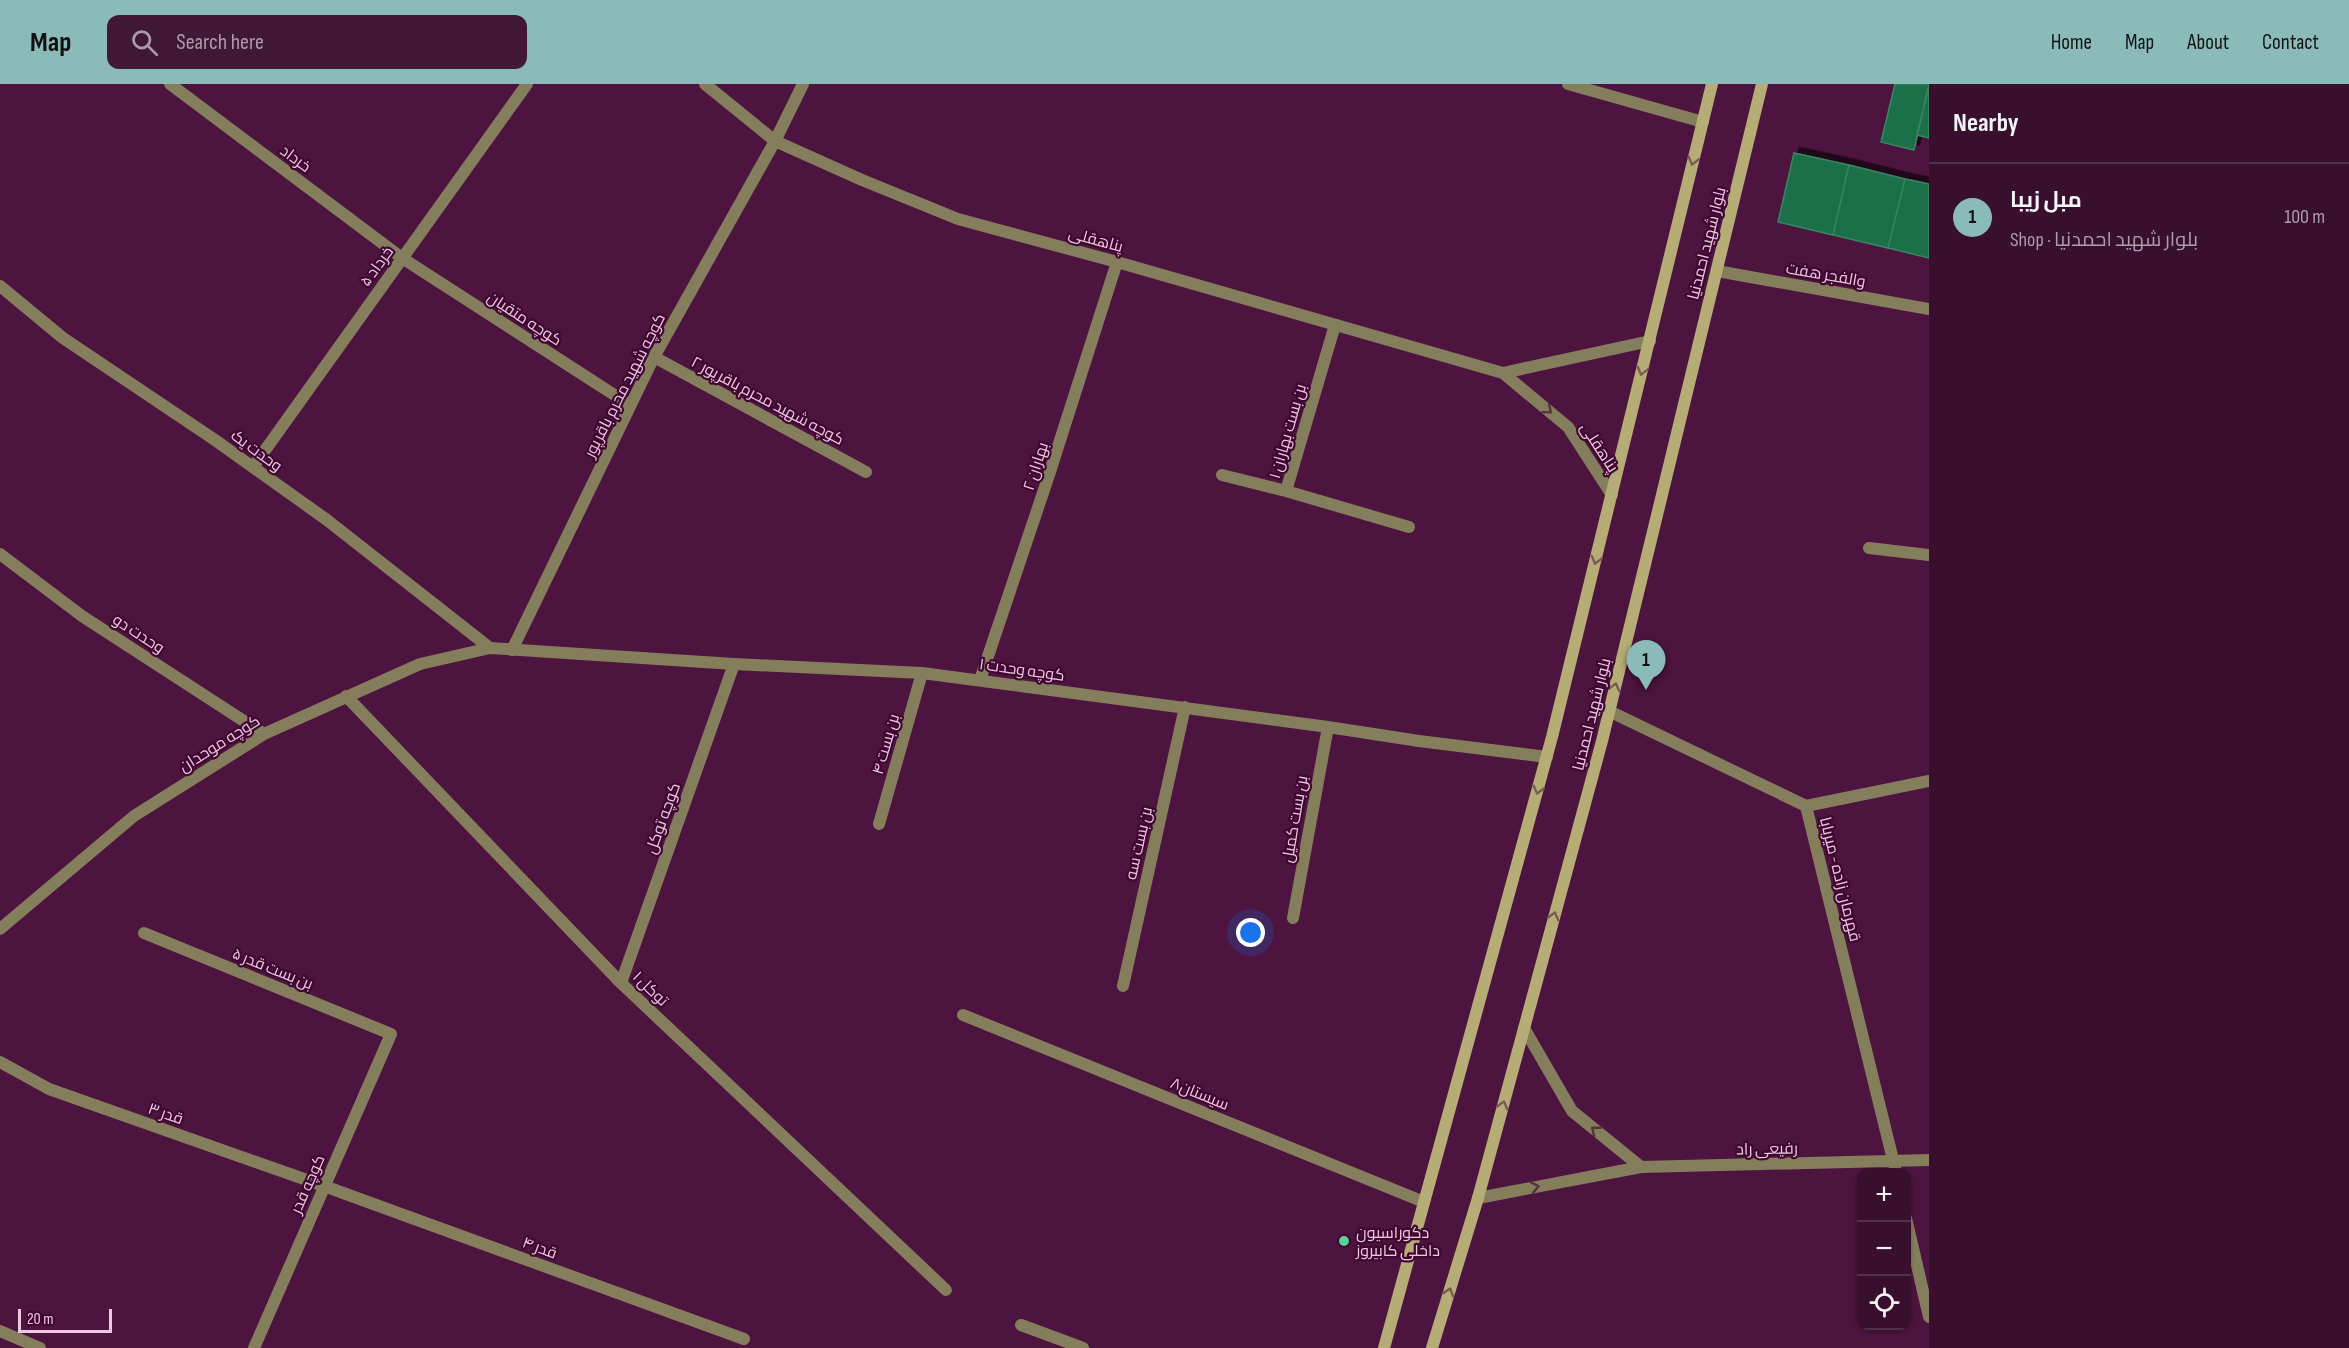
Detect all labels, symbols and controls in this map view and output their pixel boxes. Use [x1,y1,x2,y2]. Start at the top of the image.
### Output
search box [107,15,527,69]
text: Map [30,26,71,59]
icon: search [128,26,161,59]
text: Search here [176,29,264,56]
text: Home [2051,30,2092,55]
text: Map [2125,30,2154,55]
text: About [2187,30,2229,55]
text: Contact [2262,30,2319,55]
text: Nearby [1953,108,2019,139]
street label: خرداد [276,142,314,177]
one-way arrow [1688,156,1701,166]
street label: بلوار شهید احمدنیا [1684,185,1731,302]
text: مبل زیبا [2010,187,2082,214]
text: 1 [1969,205,1976,229]
text: 100 m [2284,205,2325,229]
street label: پناهقلی [1066,224,1126,258]
text: Shop · بلوار شهید احمدنیا [2010,228,2198,252]
street label: خرداد ۵ [356,243,398,291]
street label: والفجر هفت [1784,259,1867,292]
street label: کوچه متقیان [483,288,565,351]
street label: کوچه شهید محرم باقرپور [580,310,671,462]
street label: کوچه شهید محرم باقرپور ۲ [687,353,847,451]
one-way arrow [1637,366,1650,376]
street label: بن بست بهاران ۱ [1266,382,1311,481]
one-way arrow [1541,403,1552,414]
street label: پناهقلی [1575,419,1622,478]
street label: وحدت یک [227,426,285,476]
street label: بهاران ۲ [1020,440,1053,493]
one-way arrow [1590,555,1603,565]
street label: وحدت دو [109,611,168,658]
pin: 1 [1626,640,1666,690]
street label: کوچه وحدت ۱ [978,655,1066,687]
street label: بلوار شهید احمدنیا [1569,656,1616,773]
one-way arrow [1607,682,1620,692]
street label: کوچه موحدان [176,712,264,778]
street label: بن بست ۴ [869,712,904,777]
street label: بن بست کمیل [1278,774,1313,864]
street label: کوچه توکل [642,780,686,857]
one-way arrow [1532,785,1545,795]
street label: بن بست سه [1122,805,1157,882]
street label: قهرمان زاده - میربابا [1815,815,1864,944]
one-way arrow [1547,912,1560,922]
your location [1236,918,1265,947]
street label: بن بست قدر ۵ [229,945,316,994]
street label: توکل ۱ [628,968,672,1011]
street label: سیستان۸ [1167,1074,1232,1115]
street label: قدر ۳ [145,1100,186,1129]
one-way arrow [1496,1100,1508,1110]
one-way arrow [1591,1127,1602,1138]
street label: رفیعی راد [1736,1139,1798,1160]
street label: کوچه قدر [287,1152,331,1218]
map controls [1857,1168,1911,1330]
button: + [1857,1168,1911,1222]
one-way arrow [1530,1181,1540,1194]
button: − [1857,1222,1911,1276]
place label: دکوراسیون داخلی کابیروز [1355,1224,1440,1261]
street label: قدر ۴ [519,1233,559,1263]
marker: دکوراسیون داخلی کابیروز [1337,1234,1351,1248]
button: locate [1857,1276,1911,1330]
one-way arrow [1442,1287,1454,1298]
scale bar [18,1306,112,1334]
text: 20 m [27,1310,54,1329]

